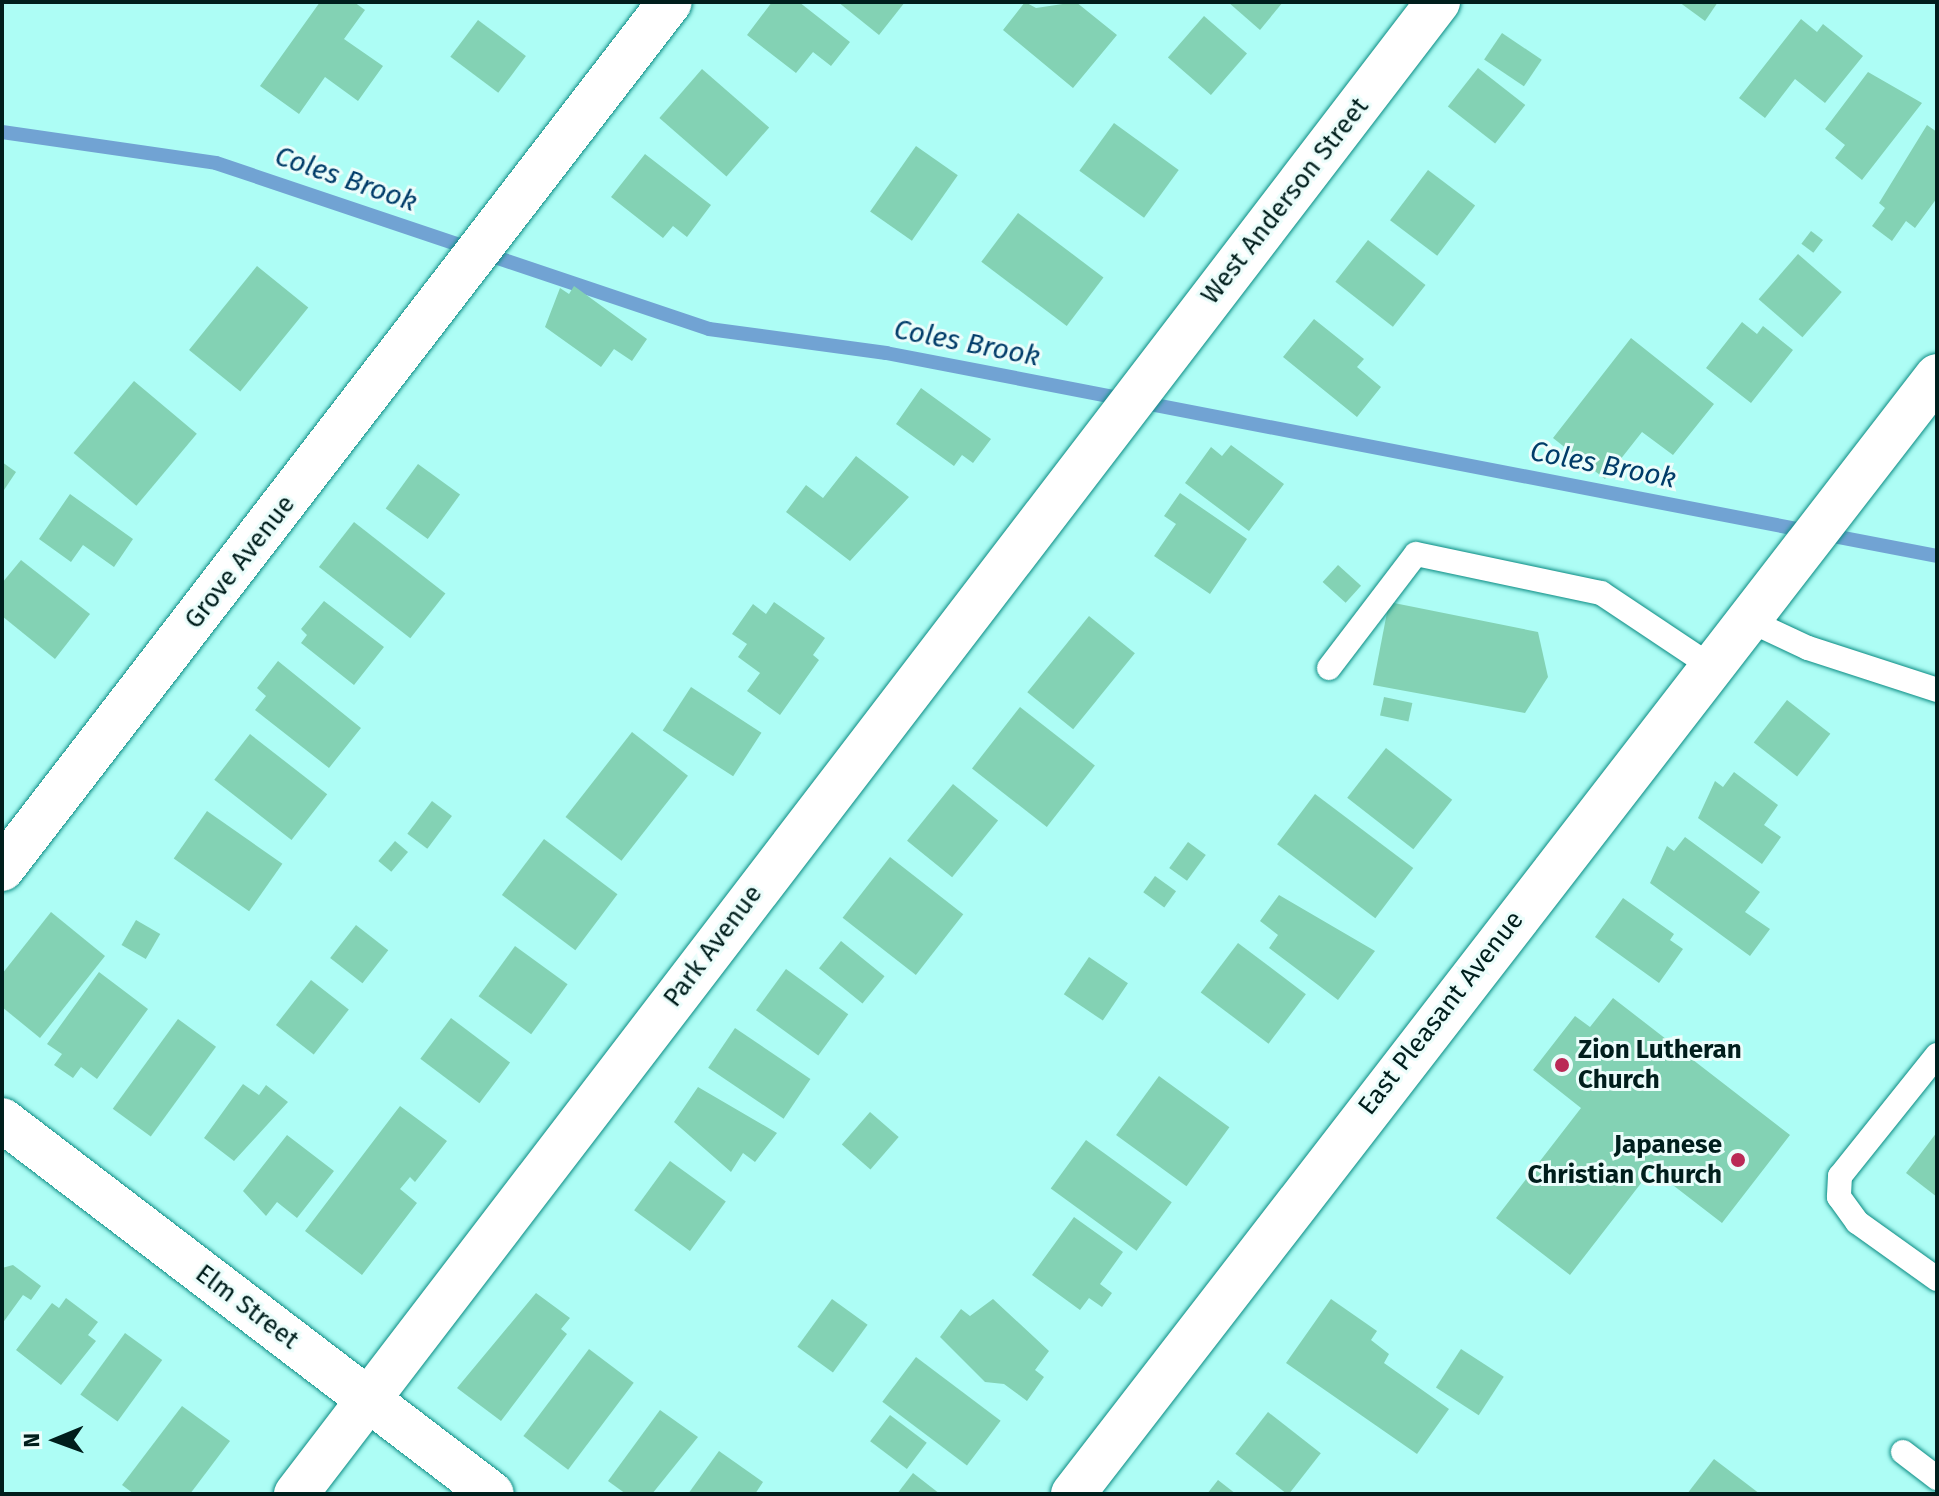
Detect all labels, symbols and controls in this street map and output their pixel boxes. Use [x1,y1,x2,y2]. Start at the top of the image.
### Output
street label: West Anderson Street [1195,92,1375,310]
water label: Coles Brook [271,139,421,219]
water label: Coles Brook [891,312,1043,374]
water label: Coles Brook [1527,434,1679,496]
street label: Grove Avenue [178,489,302,635]
street label: Park Avenue [657,879,769,1013]
street label: East Pleasant Avenue [1352,905,1530,1121]
place label: Zion Lutheran Church [1578,1034,1742,1096]
marker: Zion Lutheran Church [1553,1056,1571,1074]
place label: Japanese Christian Church [1528,1129,1722,1190]
marker: Japanese Christian Church [1729,1151,1747,1169]
street label: Elm Street [189,1258,305,1356]
north arrow [16,1400,96,1480]
text: N [18,1433,45,1448]

